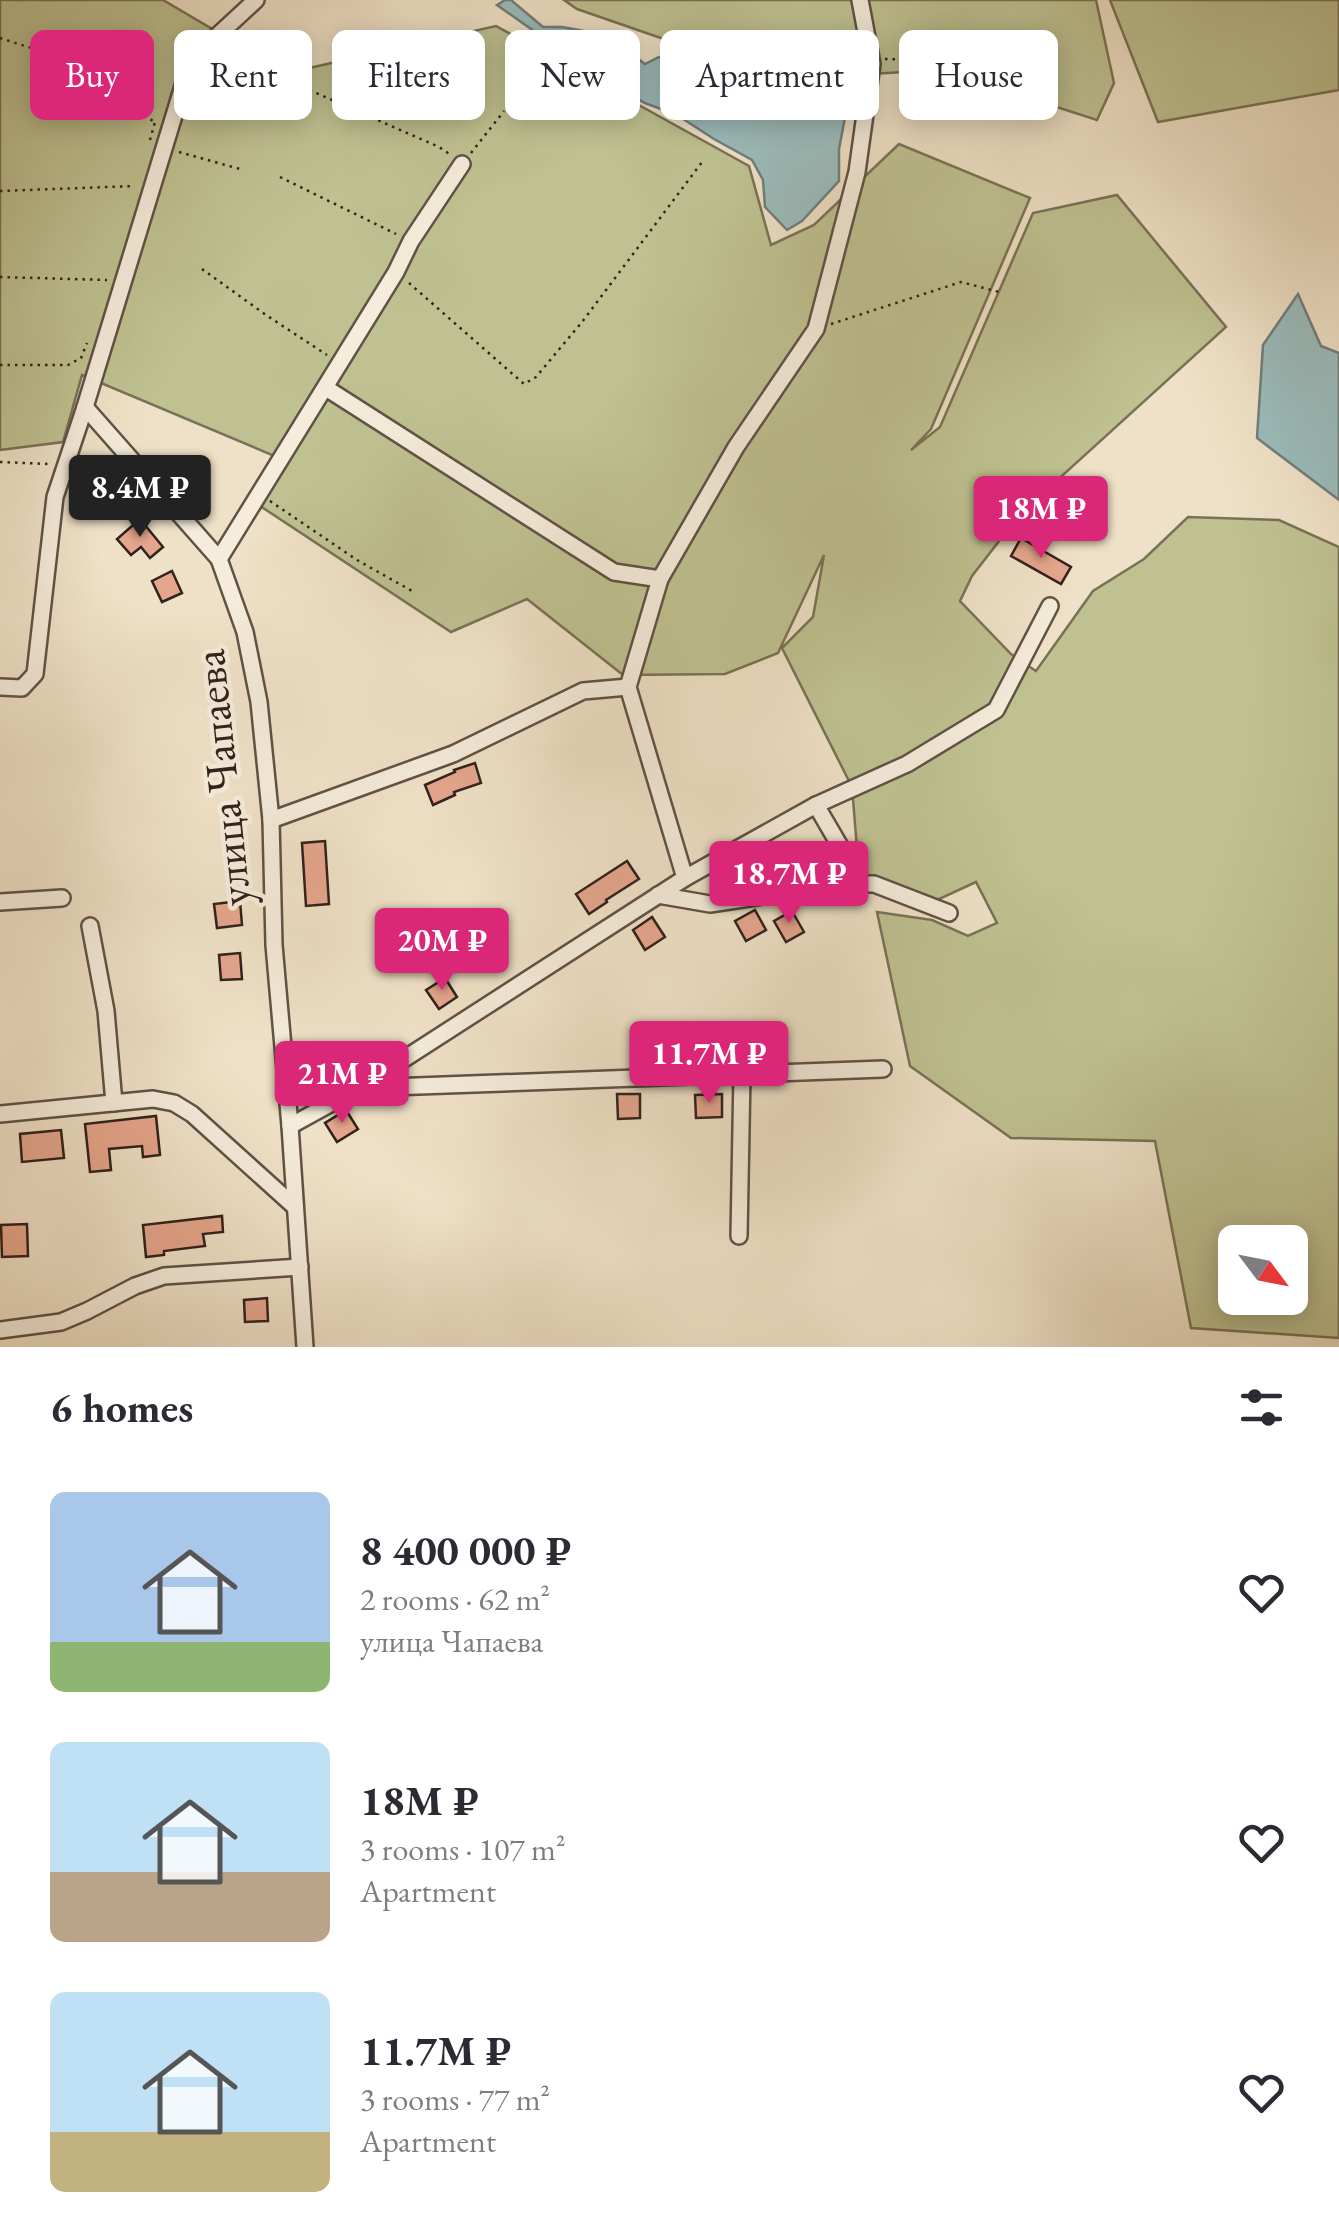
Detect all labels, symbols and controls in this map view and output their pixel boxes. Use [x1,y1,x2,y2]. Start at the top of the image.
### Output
chip: Buy [30,30,154,120]
chip: Rent [174,30,312,120]
chip: Filters [332,30,485,120]
chip: New [505,30,640,120]
chip: Apartment [660,30,879,120]
chip: House [899,30,1058,120]
pin: 8.4M ₽ [59,455,221,540]
text: 8.4M ₽ [91,466,189,508]
pin: 18M ₽ [971,476,1111,561]
text: 18M ₽ [996,487,1086,529]
street label: улица Чапаева [179,647,263,909]
pin: 18.7M ₽ [697,841,881,926]
text: 18.7M ₽ [731,852,847,894]
pin: 20M ₽ [372,908,512,993]
text: 20M ₽ [397,919,487,961]
pin: 11.7M ₽ [617,1021,801,1106]
text: 11.7M ₽ [651,1032,767,1074]
pin: 21M ₽ [272,1041,412,1126]
text: 21M ₽ [297,1052,387,1094]
north arrow [1218,1225,1308,1315]
map controls [1218,1225,1308,1315]
text: 6 homes [50,1380,193,1435]
icon: filters [1234,1380,1289,1435]
text: 8 400 000 ₽ [360,1523,571,1578]
icon: home [130,1532,250,1652]
icon: heart [1234,1565,1289,1620]
text: 2 rooms · 62 m² [360,1578,550,1620]
text: улица Чапаева [360,1620,543,1662]
text: 18M ₽ [360,1773,479,1828]
icon: home [130,1782,250,1902]
icon: heart [1234,1815,1289,1870]
text: 3 rooms · 107 m² [360,1828,566,1870]
text: Apartment [360,1870,496,1912]
text: 11.7M ₽ [360,2023,511,2078]
icon: home [130,2032,250,2152]
icon: heart [1234,2065,1289,2120]
text: 3 rooms · 77 m² [360,2078,550,2120]
text: Apartment [360,2120,496,2162]

